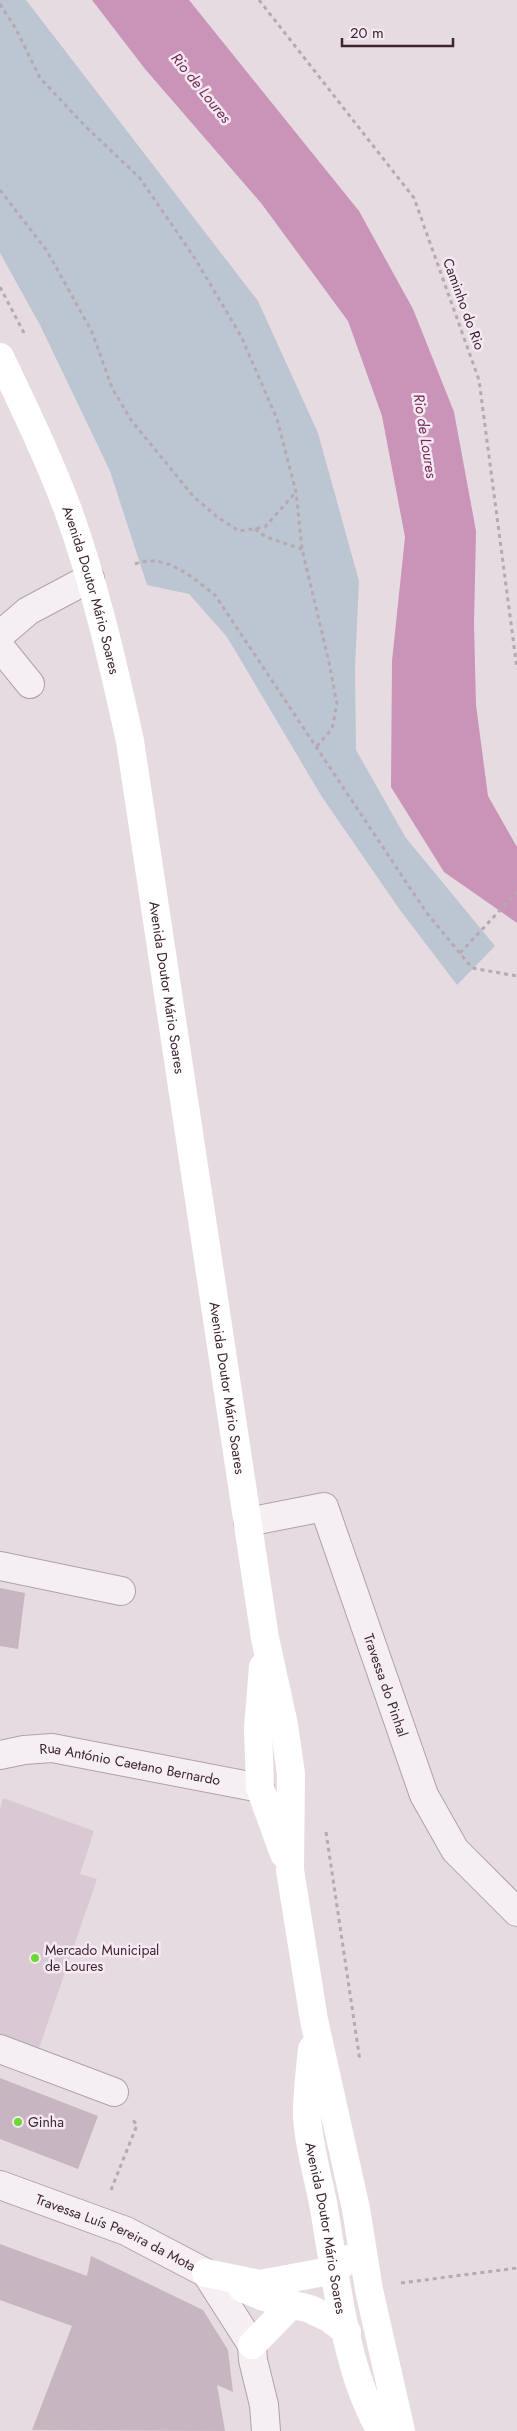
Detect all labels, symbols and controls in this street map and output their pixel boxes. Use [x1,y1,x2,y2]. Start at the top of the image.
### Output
scale bar [342,15,453,47]
text: 20 m [350,22,384,44]
water label: Rio de Loures [166,48,236,128]
street label: Caminho do Rio [438,255,490,353]
water label: Rio de Loures [407,392,443,480]
street label: Avenida Doutor Mário Soares [57,503,125,677]
street label: Avenida Doutor Mário Soares [144,900,190,1075]
street label: Avenida Doutor Mário Soares [205,1300,250,1476]
street label: Travessa do Pinhal [359,1631,413,1739]
street label: Rua António Caetano Bernardo [39,1738,223,1790]
place label: Mercado Municipal de Loures [45,1940,159,1976]
marker: Mercado Municipal de Loures [29,1952,41,1964]
place label: Ginha [28,2112,64,2132]
marker: Ginha [12,2116,24,2128]
street label: Avenida Doutor Mário Soares [300,2140,351,2316]
street label: Travessa Luís Pereira da Mota [33,2189,199,2276]

